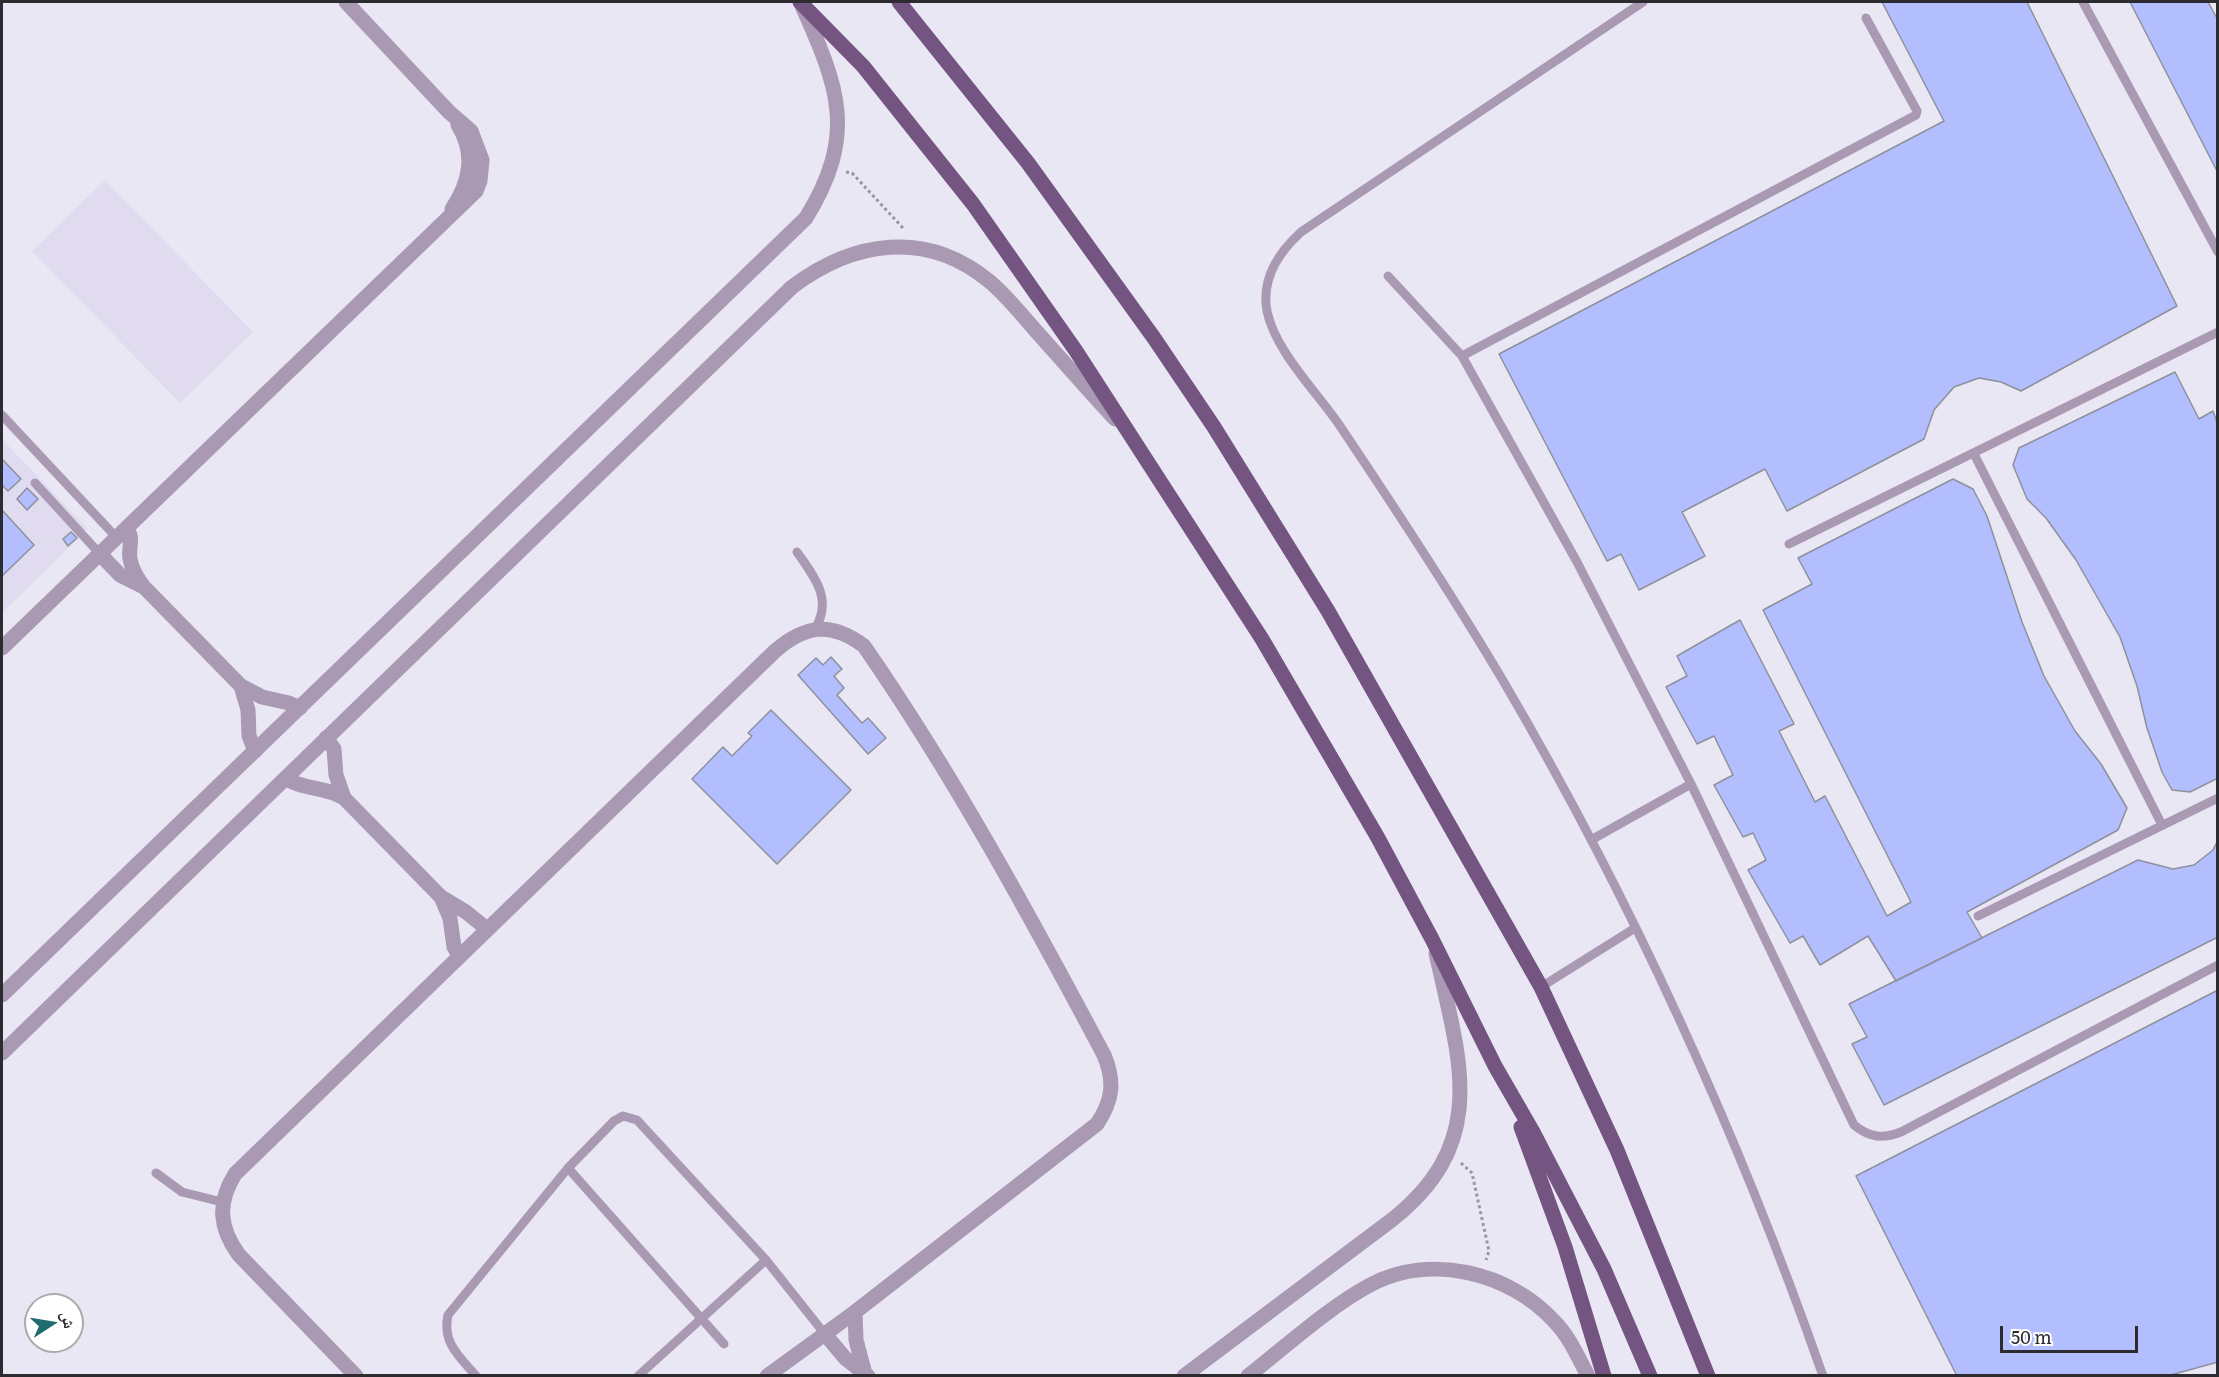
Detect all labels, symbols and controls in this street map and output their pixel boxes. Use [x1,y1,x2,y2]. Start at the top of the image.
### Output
north arrow [24,1293,84,1353]
text: ش [56,1309,83,1330]
scale bar [2003,1314,2141,1352]
text: 50 m [2011,1323,2052,1350]

